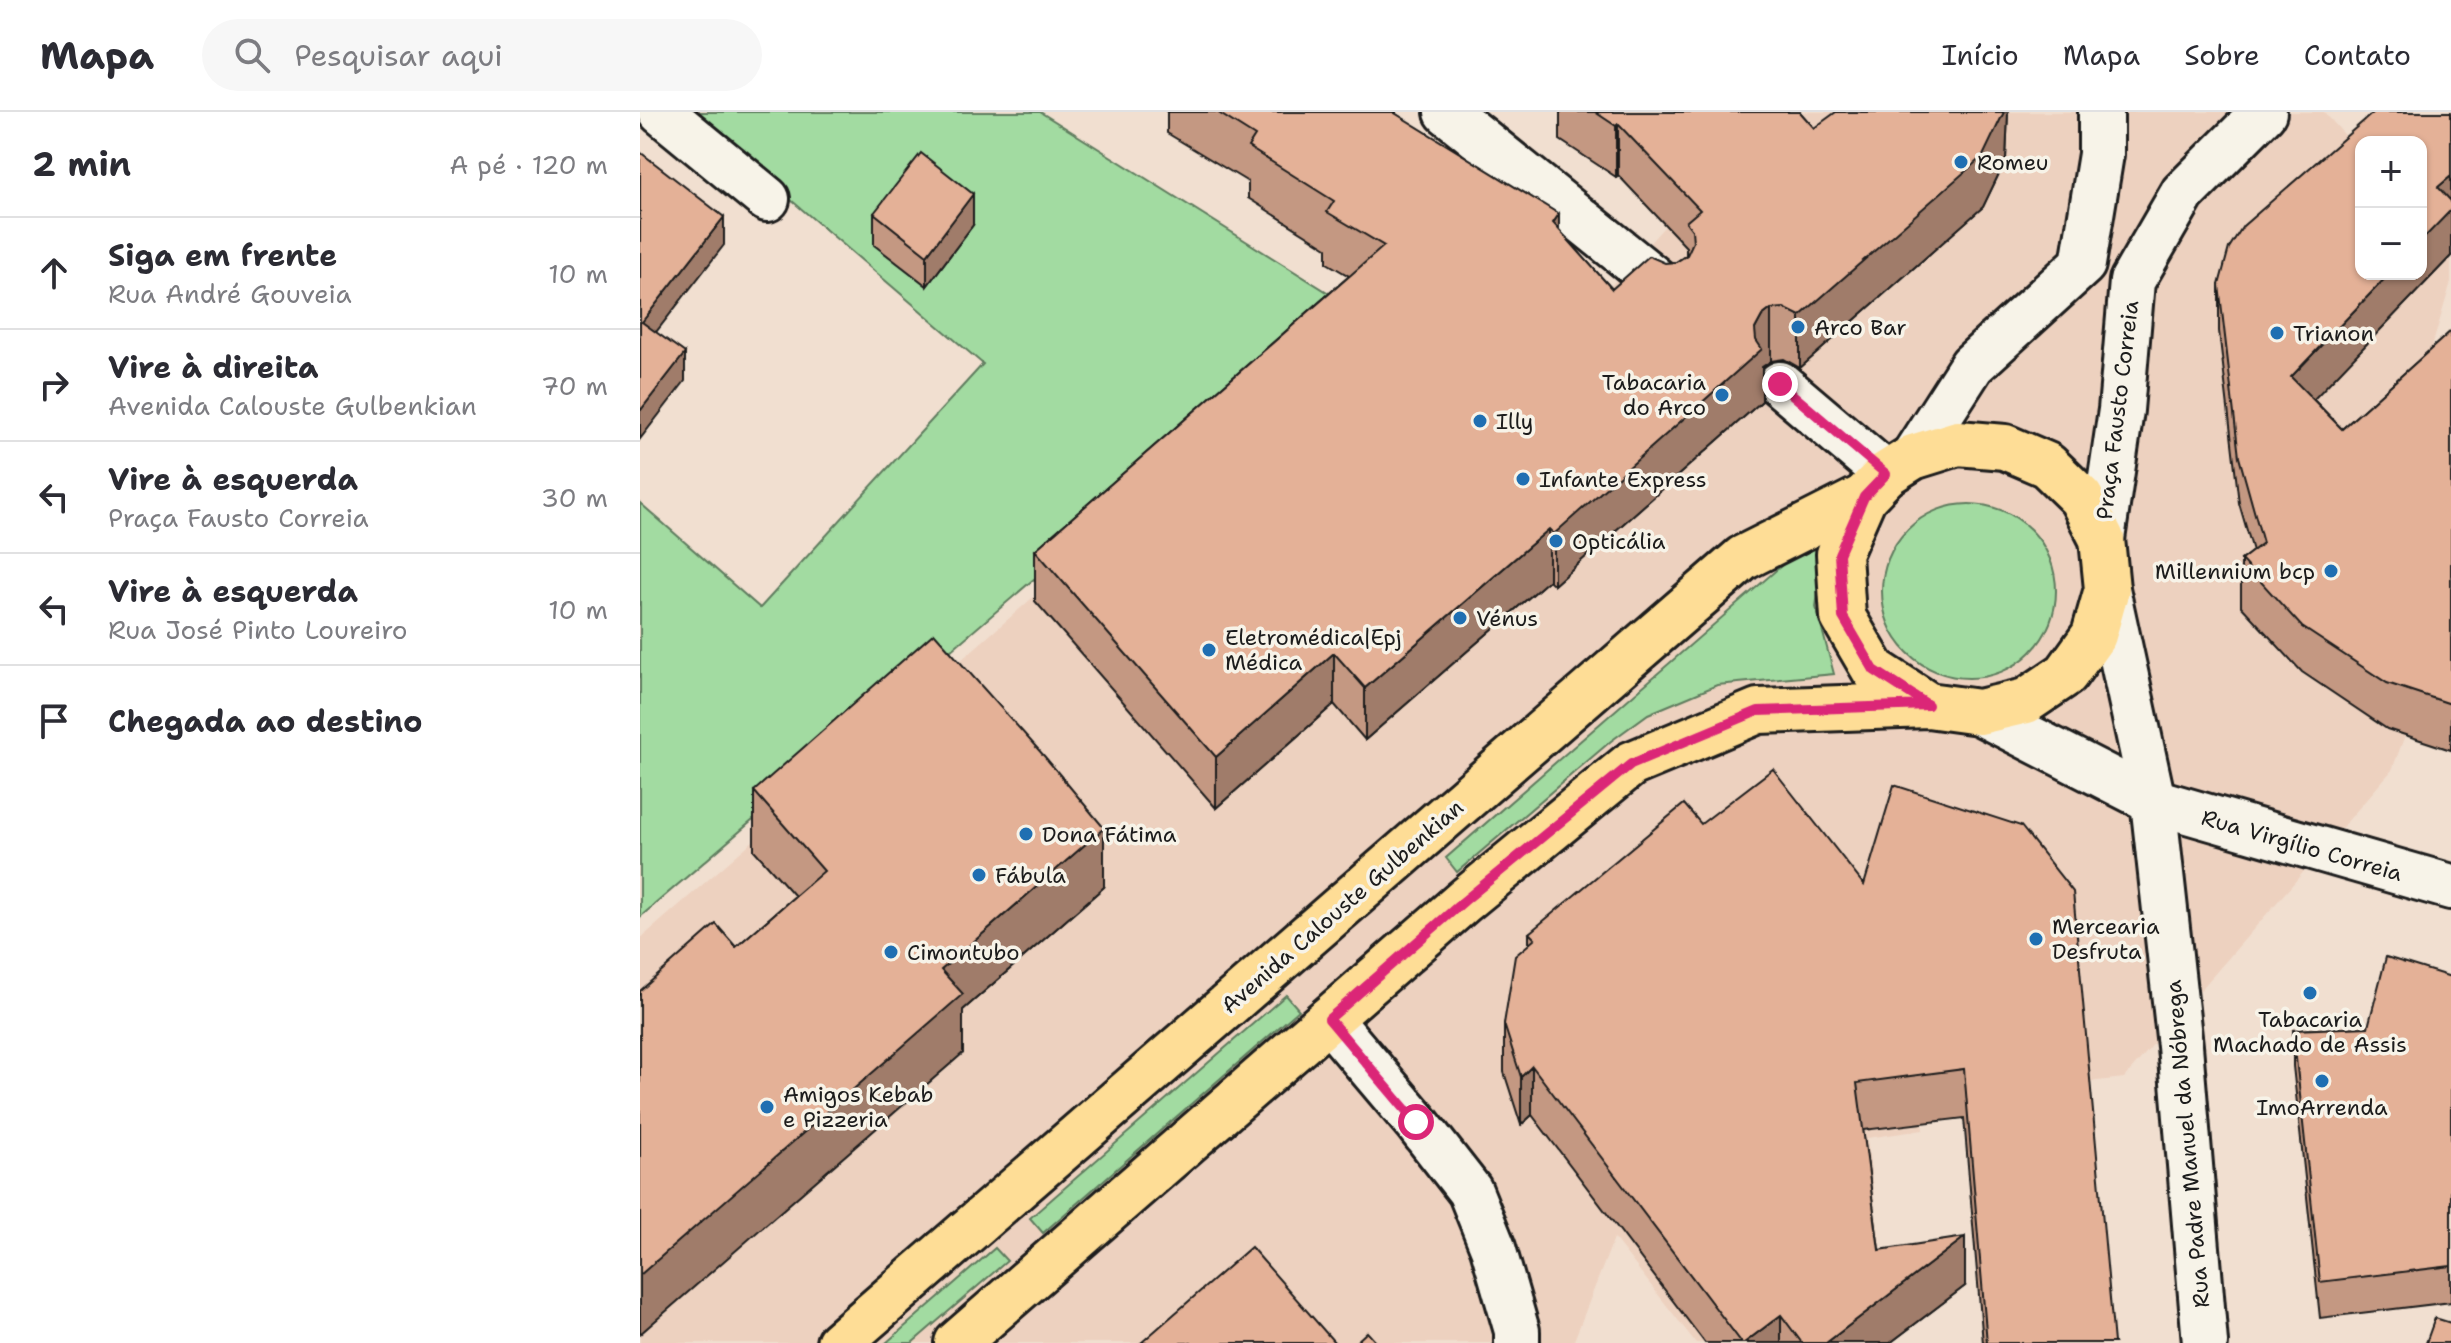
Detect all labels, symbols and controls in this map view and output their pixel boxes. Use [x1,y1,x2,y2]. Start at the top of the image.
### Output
search box [202,19,762,91]
text: Mapa [40,30,154,81]
icon: search [230,33,274,77]
text: Pesquisar aqui [294,35,503,76]
text: Início [1942,36,2019,74]
text: Mapa [2063,36,2140,74]
text: Sobre [2184,36,2260,74]
text: Contato [2304,36,2411,74]
map controls [2355,136,2427,280]
button: + [2355,136,2427,208]
text: 2 min [32,141,131,187]
text: A pé · 120 m [450,147,608,182]
place label: Romeu [1977,148,2049,177]
marker: Romeu [1952,153,1970,171]
button: − [2355,208,2427,280]
text: Siga em frente [108,235,337,276]
icon: ahead [32,251,76,295]
text: 10 m [548,256,608,291]
text: Rua André Gouveia [108,276,352,311]
street label: Praça Fausto Correia [2090,298,2145,521]
place label: Arco Bar [1814,313,1907,342]
marker: Arco Bar [1789,318,1807,336]
place label: Trianon [2293,319,2374,348]
marker: Trianon [2268,324,2286,342]
text: Vire à direita [108,347,319,388]
icon: right [32,363,76,407]
route end [1762,366,1798,402]
text: 70 m [541,368,608,403]
place label: Tabacaria do Arco [1602,368,1706,422]
marker: Tabacaria do Arco [1713,386,1731,404]
text: Avenida Calouste Gulbenkian [108,388,477,423]
place label: Illy [1496,407,1533,436]
marker: Illy [1471,412,1489,430]
text: Vire à esquerda [108,459,358,500]
place label: Infante Express [1539,465,1707,494]
marker: Infante Express [1514,470,1532,488]
icon: left [32,475,76,519]
text: 30 m [541,480,608,515]
text: Praça Fausto Correia [108,500,369,535]
place label: Opticália [1572,527,1666,556]
marker: Opticália [1547,532,1565,550]
place label: Millennium bcp [2155,557,2315,586]
marker: Millennium bcp [2322,562,2340,580]
text: Vire à esquerda [108,571,358,612]
icon: left [32,587,76,631]
text: 10 m [548,592,608,627]
place label: Vénus [1476,604,1538,633]
marker: Vénus [1451,609,1469,627]
text: Rua José Pinto Loureiro [108,612,408,647]
place label: Eletromédica|Epj Médica [1225,623,1402,677]
marker: Eletromédica|Epj Médica [1200,641,1218,659]
icon: arrive [32,699,76,743]
text: Chegada ao destino [108,701,423,742]
street label: Avenida Calouste Gulbenkian [1215,793,1470,1020]
street label: Rua Virgílio Correia [2198,803,2406,888]
place label: Dona Fátima [1042,820,1177,849]
marker: Dona Fátima [1017,825,1035,843]
place label: Fábula [995,861,1066,890]
marker: Fábula [970,866,988,884]
place label: Mercearia Desfruta [2052,912,2160,966]
marker: Mercearia Desfruta [2027,930,2045,948]
place label: Cimontubo [907,938,1020,967]
marker: Cimontubo [882,943,900,961]
street label: Rua Padre Manuel da Nóbrega [2159,978,2216,1309]
marker: Tabacaria Machado de Assis [2301,984,2319,1002]
place label: Tabacaria Machado de Assis [2213,1005,2407,1059]
marker: ImoArrenda [2313,1072,2331,1090]
place label: Amigos Kebab e Pizzeria [783,1080,933,1134]
place label: ImoArrenda [2256,1093,2388,1122]
marker: Amigos Kebab e Pizzeria [758,1098,776,1116]
route start [1398,1104,1434,1140]

